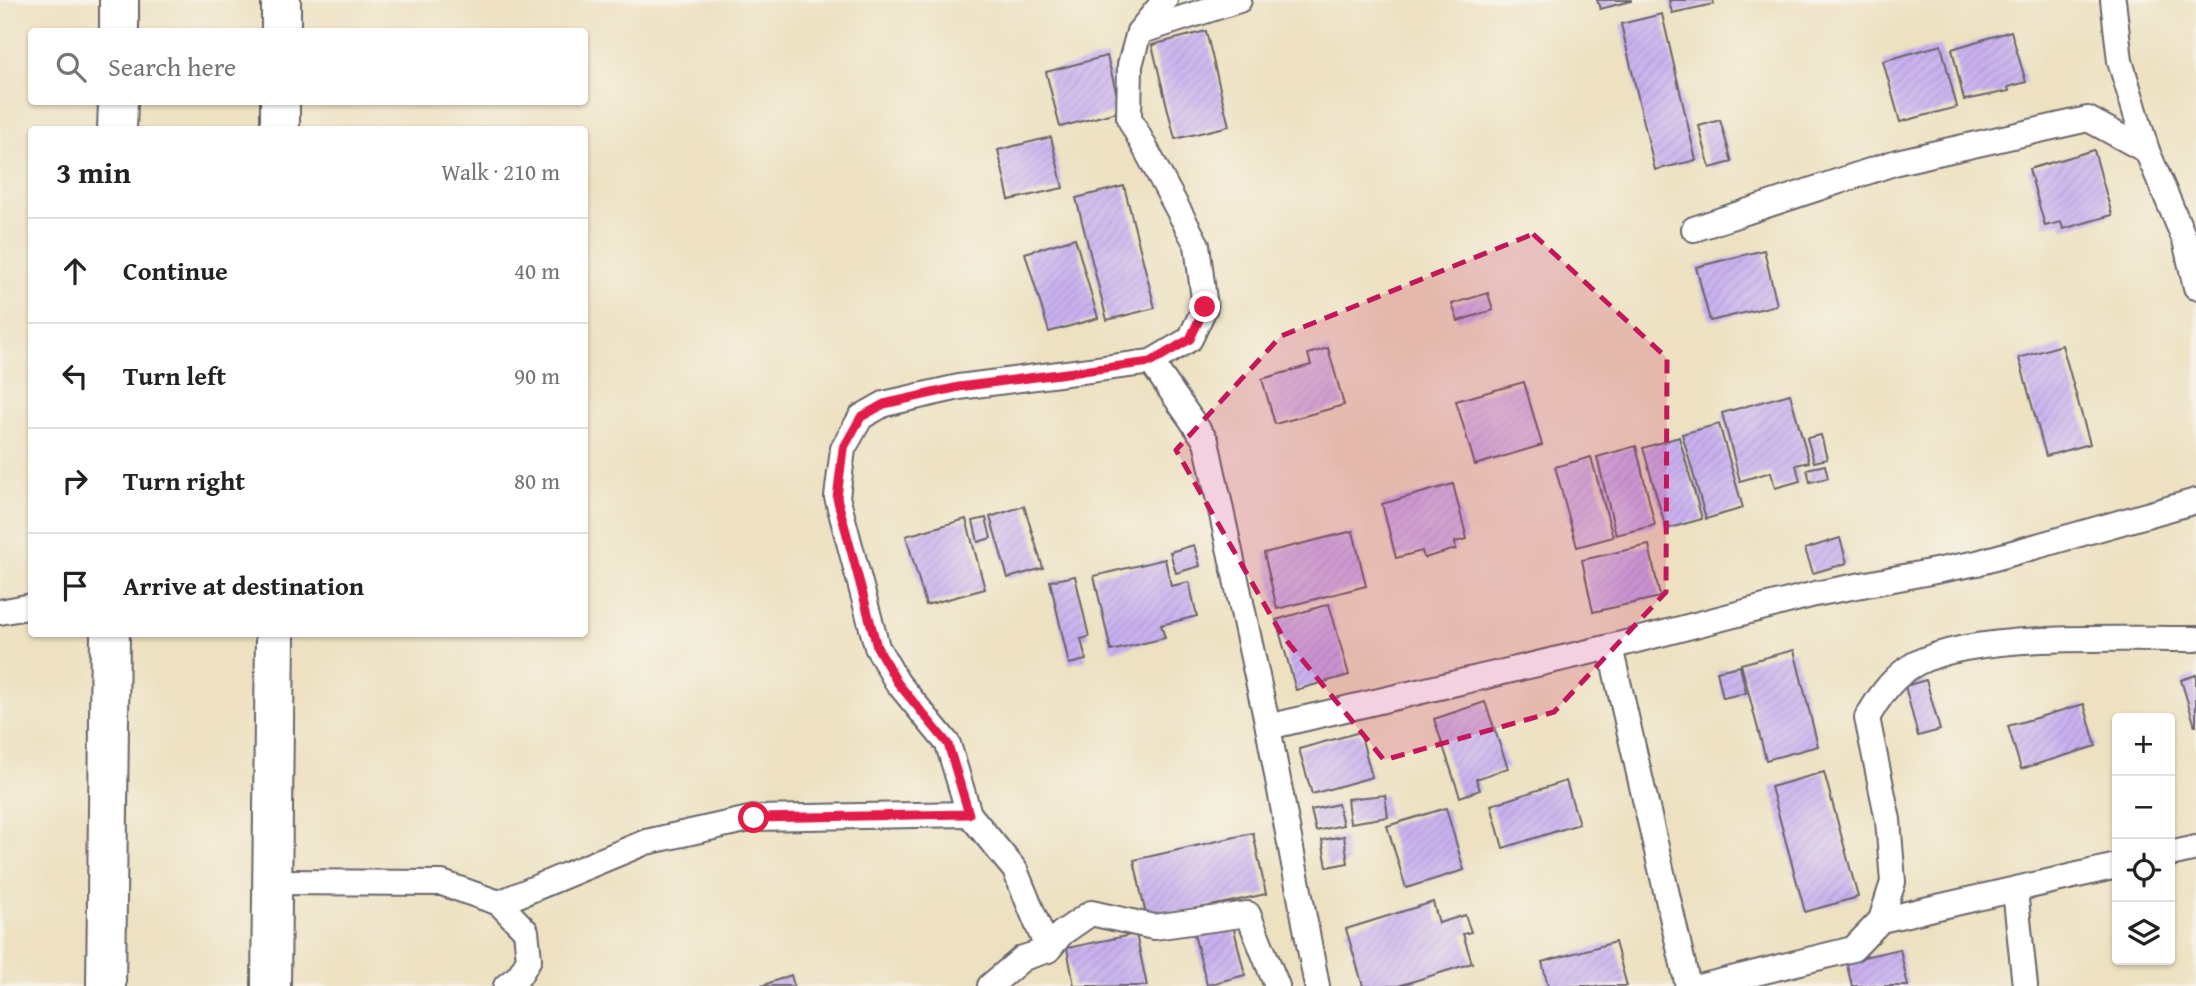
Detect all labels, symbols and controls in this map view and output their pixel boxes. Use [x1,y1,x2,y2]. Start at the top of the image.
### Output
search box [28,28,588,105]
text: Search here [108,47,236,86]
icon: search [52,48,90,86]
text: 3 min [56,150,131,194]
text: Walk · 210 m [441,155,560,188]
text: Continue [123,251,228,290]
icon: ahead [56,252,94,290]
text: 40 m [514,254,560,287]
route end [1189,291,1220,322]
text: Turn left [123,356,226,395]
icon: left [56,357,94,395]
text: 90 m [514,359,560,392]
text: Turn right [123,461,245,500]
icon: right [56,462,94,500]
text: 80 m [514,464,560,497]
text: Arrive at destination [123,566,364,605]
icon: arrive [56,567,94,605]
map controls [2112,713,2175,965]
button: + [2112,713,2175,776]
button: − [2112,776,2175,839]
route start [738,802,769,833]
button: locate [2112,839,2175,902]
button: layers [2112,902,2175,965]

